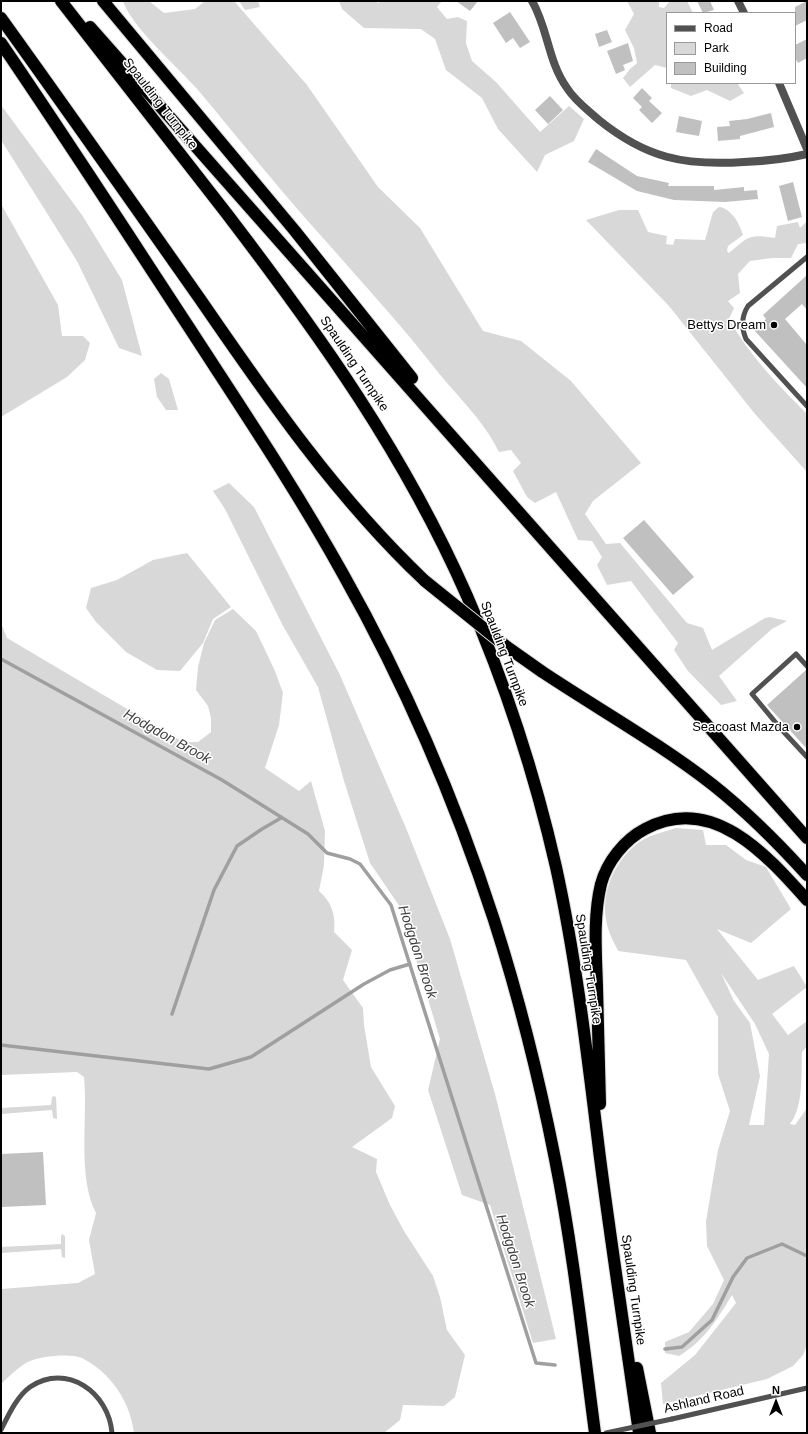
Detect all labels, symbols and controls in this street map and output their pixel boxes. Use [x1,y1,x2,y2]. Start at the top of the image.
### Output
legend [666,12,796,84]
text: Road [704,21,733,35]
text: Park [704,41,729,55]
street label: Spaulding Turnpike [120,55,200,153]
text: Building [704,61,747,75]
street label: Spaulding Turnpike [316,313,392,415]
place label: Bettys Dream [687,317,766,333]
marker: Bettys Dream [769,320,779,330]
street label: Spaulding Turnpike [477,599,531,709]
water label: Hodgdon Brook [120,706,214,768]
place label: Seacoast Mazda [692,719,789,735]
marker: Seacoast Mazda [792,722,802,732]
water label: Hodgdon Brook [394,903,440,1001]
street label: Spaulding Turnpike [572,913,604,1025]
water label: Hodgdon Brook [492,1212,538,1310]
street label: Spaulding Turnpike [618,1234,648,1346]
north arrow [756,1382,796,1422]
street label: Ashland Road [662,1383,746,1417]
text: N [772,1384,780,1396]

